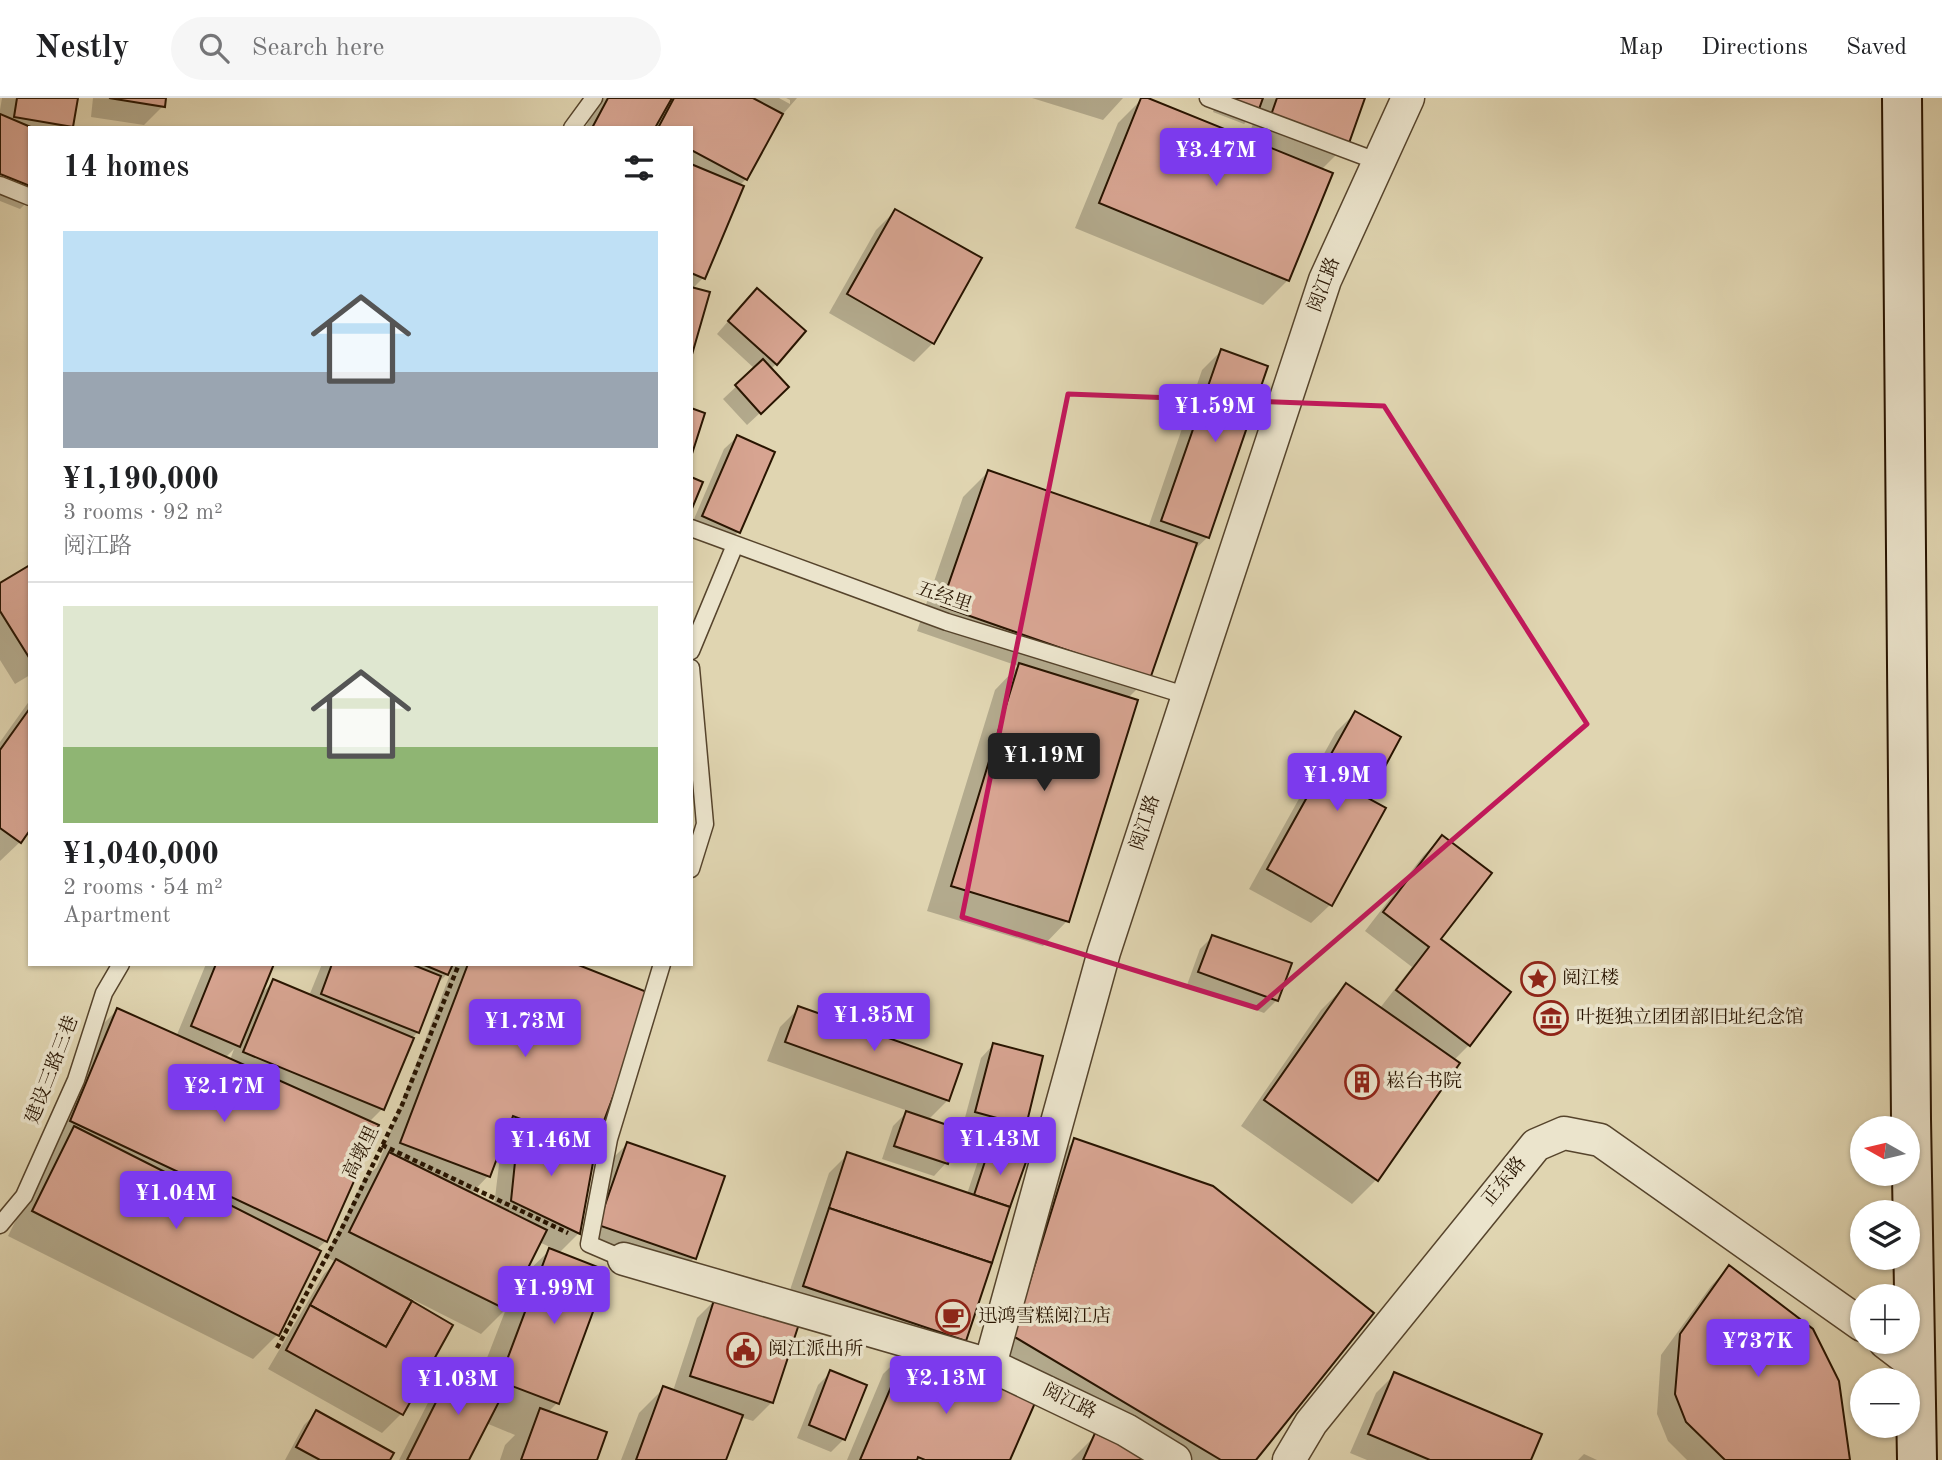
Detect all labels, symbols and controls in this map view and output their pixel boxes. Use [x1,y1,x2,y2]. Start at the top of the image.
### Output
search box [171,17,661,80]
icon: search [195,29,233,67]
text: Nestly [35,32,129,65]
text: Search here [251,35,385,61]
text: Map [1619,36,1663,60]
text: Directions [1701,36,1808,60]
text: Saved [1846,36,1907,60]
pin: ¥3.47M [1159,129,1273,188]
text: ¥3.47M [1176,139,1256,162]
icon: filters [620,149,658,187]
text: 14 homes [63,153,189,183]
street label: 阅江路 [1304,254,1344,315]
icon: home [298,276,424,402]
pin: ¥1.59M [1158,384,1272,444]
text: ¥1.59M [1175,395,1255,418]
text: ¥1,190,000 [63,465,219,495]
text: 3 rooms · 92 m² [63,501,223,524]
text: 阅江路 [63,535,132,558]
street label: 五经里 [914,578,975,616]
icon: home [298,651,424,777]
pin: ¥1.19M [987,734,1101,793]
text: ¥1.19M [1004,744,1084,767]
pin: ¥1.9M [1288,754,1386,813]
text: ¥1.9M [1304,764,1370,787]
street label: 阅江路 [1126,792,1164,853]
text: ¥1,040,000 [63,840,219,870]
text: 2 rooms · 54 m² [63,876,223,899]
text: Apartment [63,904,171,927]
place icon: 阅江楼 [1519,960,1557,998]
place label: 阅江楼 [1562,967,1619,989]
pin: ¥1.35M [817,993,931,1053]
museum icon: 叶挺独立团团部旧址纪念馆 [1532,999,1570,1037]
pin: ¥1.73M [468,1000,582,1059]
text: ¥1.35M [834,1004,914,1027]
place label: 叶挺独立团团部旧址纪念馆 [1576,1006,1804,1028]
text: ¥1.73M [485,1010,565,1033]
street label: 建设三路三巷 [22,1013,82,1127]
building icon: 崧台书院 [1343,1063,1381,1101]
pin: ¥2.17M [167,1065,281,1124]
place label: 崧台书院 [1386,1070,1462,1092]
text: ¥2.17M [184,1075,264,1098]
north arrow [1850,1116,1920,1186]
map controls [1850,1116,1920,1438]
pin: ¥1.46M [494,1118,608,1178]
pin: ¥1.43M [943,1118,1057,1177]
street label: 高墩里 [338,1122,383,1183]
text: ¥1.43M [960,1128,1040,1151]
text: ¥1.46M [511,1129,591,1152]
street label: 正东路 [1478,1153,1530,1210]
pin: ¥1.04M [119,1172,233,1231]
text: ¥1.04M [136,1182,216,1205]
button: layers [1850,1200,1920,1270]
pin: ¥1.99M [497,1266,611,1326]
text: ¥1.99M [514,1277,594,1300]
button: + [1850,1284,1920,1354]
cafe icon: 迅鸿雪糕阅江店 [934,1298,972,1336]
place label: 迅鸿雪糕阅江店 [978,1306,1111,1327]
pin: ¥737K [1709,1320,1807,1379]
text: ¥737K [1722,1330,1794,1353]
public building icon: 阅江派出所 [725,1331,763,1369]
place label: 阅江派出所 [768,1338,863,1360]
pin: ¥2.13M [889,1356,1003,1416]
pin: ¥1.03M [401,1358,515,1417]
text: ¥2.13M [906,1367,986,1390]
text: ¥1.03M [418,1368,498,1391]
button: − [1850,1368,1920,1438]
street label: 阅江路 [1039,1379,1100,1423]

